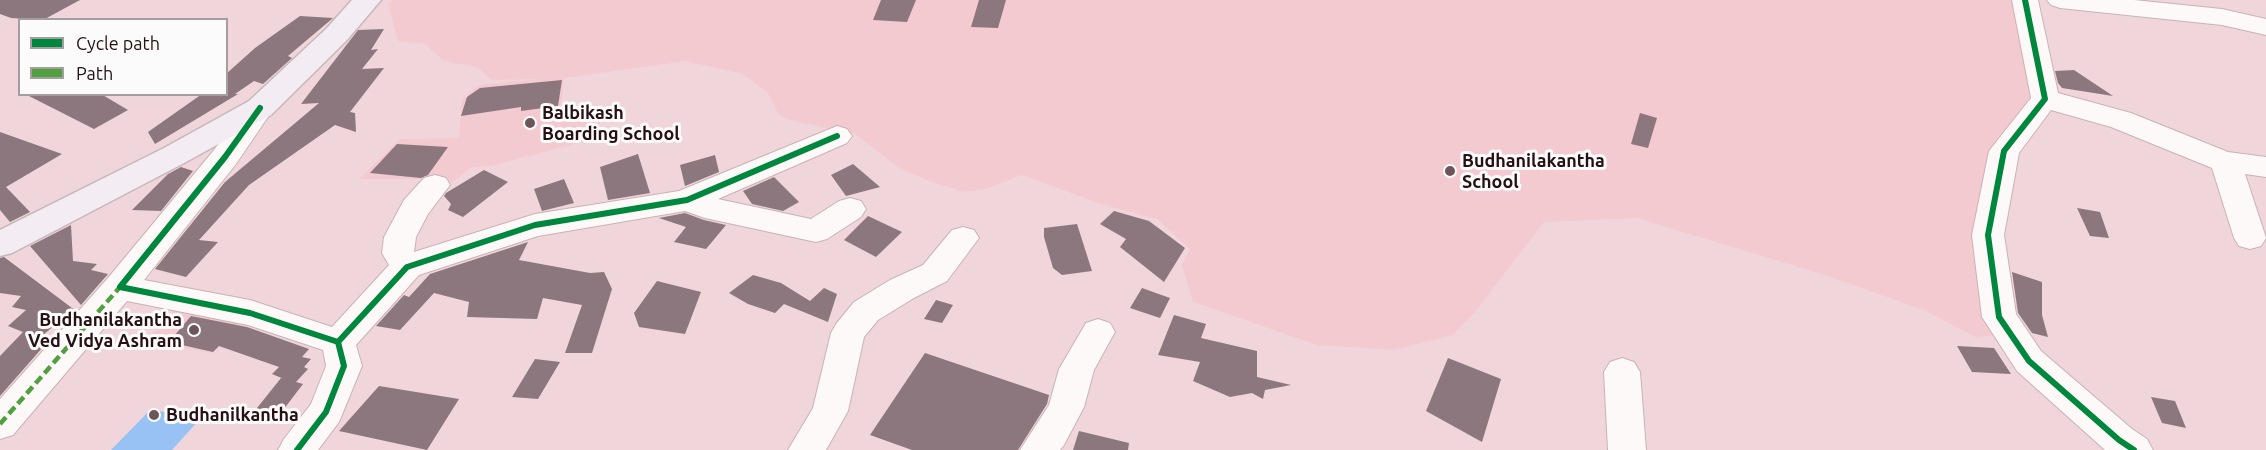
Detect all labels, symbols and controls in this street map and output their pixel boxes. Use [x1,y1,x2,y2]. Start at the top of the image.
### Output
legend [18,18,228,96]
text: Cycle path [76,33,160,53]
text: Path [76,63,113,83]
place label: Balbikash Boarding School [542,102,680,144]
marker: Balbikash Boarding School [523,116,537,130]
place label: Budhanilakantha School [1462,150,1605,192]
marker: Budhanilakantha School [1443,164,1457,178]
place label: Budhanilakantha Ved Vidya Ashram [28,309,182,352]
marker: Budhanilakantha Ved Vidya Ashram [187,323,201,337]
place label: Budhanilkantha [166,404,299,426]
marker: Budhanilkantha [147,408,161,422]

